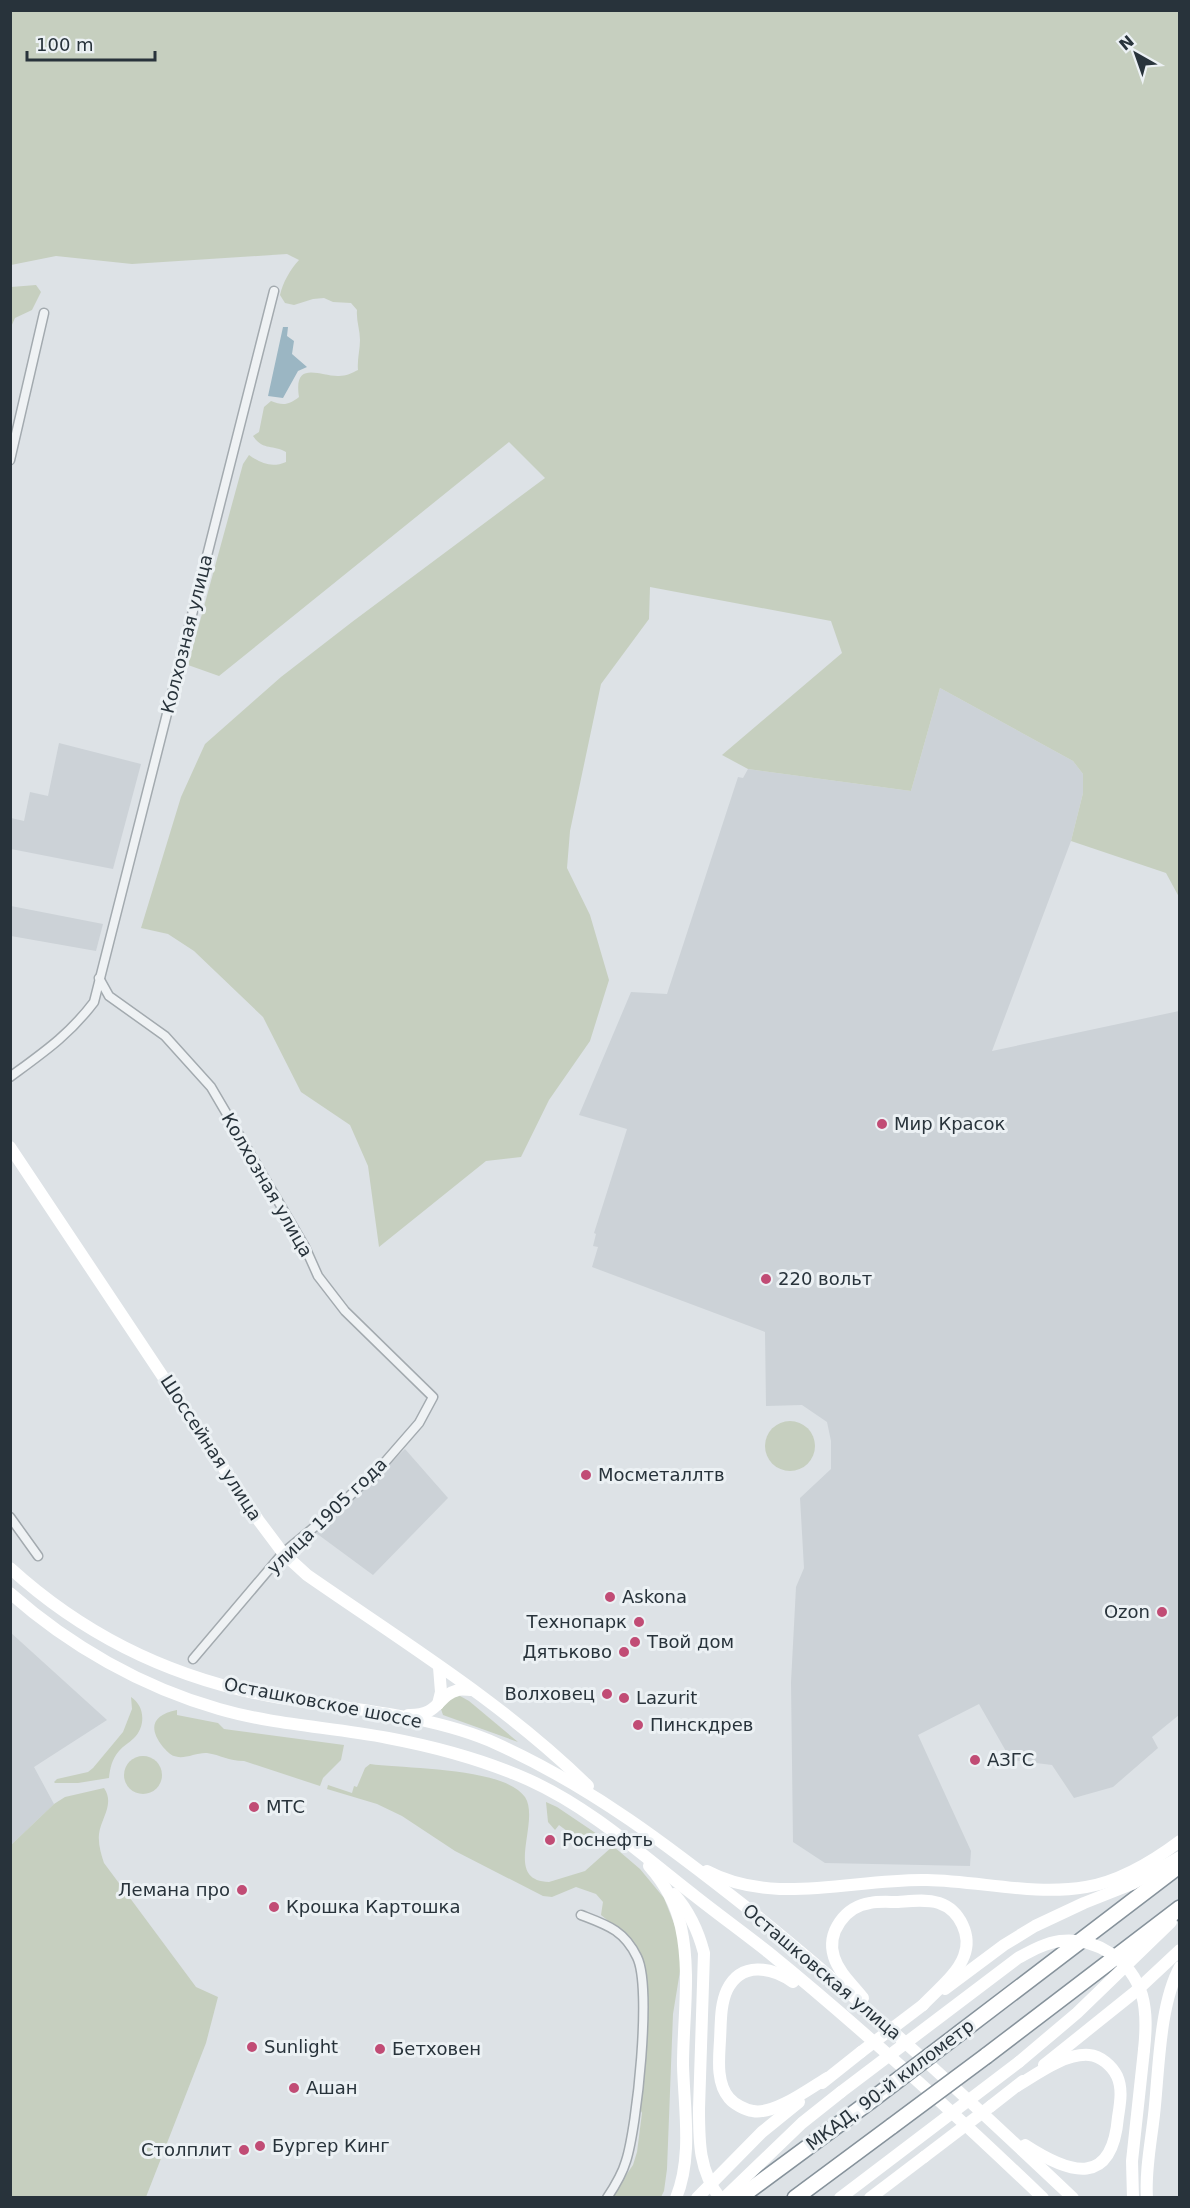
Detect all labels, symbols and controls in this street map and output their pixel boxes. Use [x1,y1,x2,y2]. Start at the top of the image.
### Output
scale bar [27,24,154,62]
north arrow [1106,24,1166,84]
text: N [1115,31,1138,54]
text: 100 m [36,34,94,55]
street label: Колхозная улица [157,552,216,716]
street label: Колхозная улица [218,1109,317,1261]
place label: Мир Красок [894,1113,1006,1134]
marker: Мир Красок [875,1117,889,1131]
place label: 220 вольт [778,1268,872,1289]
marker: 220 вольт [759,1272,773,1286]
street label: Шоссейная улица [157,1371,266,1524]
street label: улица 1905 года [262,1453,391,1578]
place label: Мосметаллтв [598,1464,725,1485]
marker: Мосметаллтв [579,1468,593,1482]
place label: Askona [622,1586,687,1607]
marker: Askona [603,1590,617,1604]
place label: Ozon [1104,1601,1150,1622]
marker: Ozon [1155,1605,1169,1619]
place label: Технопарк [525,1611,627,1632]
marker: Технопарк [632,1615,646,1629]
place label: Твой дом [646,1631,734,1652]
marker: Твой дом [628,1635,642,1649]
place label: Дятьково [523,1641,612,1662]
marker: Дятьково [617,1645,631,1659]
street label: Осташковское шоссе [222,1673,424,1732]
place label: Волховец [505,1683,595,1704]
marker: Волховец [600,1687,614,1701]
place label: Lazurit [636,1687,697,1708]
marker: Lazurit [617,1691,631,1705]
place label: Пинскдрев [650,1714,753,1735]
marker: Пинскдрев [631,1718,645,1732]
place label: АЗГС [987,1749,1034,1770]
marker: АЗГС [968,1753,982,1767]
place label: МТС [266,1796,305,1817]
marker: МТС [247,1800,261,1814]
place label: Роснефть [562,1829,653,1850]
marker: Роснефть [543,1833,557,1847]
place label: Лемана про [118,1879,230,1900]
marker: Лемана про [235,1883,249,1897]
place label: Крошка Картошка [286,1896,460,1917]
street label: Осташковская улица [739,1899,906,2044]
marker: Крошка Картошка [267,1900,281,1914]
street label: МКАД, 90-й километр [802,2015,978,2155]
place label: Sunlight [264,2036,338,2057]
place label: Бетховен [392,2038,481,2059]
marker: Sunlight [245,2040,259,2054]
marker: Бетховен [373,2042,387,2056]
place label: Ашан [306,2077,358,2098]
marker: Ашан [287,2081,301,2095]
place label: Бургер Кинг [272,2135,390,2156]
place label: Столплит [141,2139,232,2160]
marker: Бургер Кинг [253,2139,267,2153]
marker: Столплит [237,2143,251,2157]

